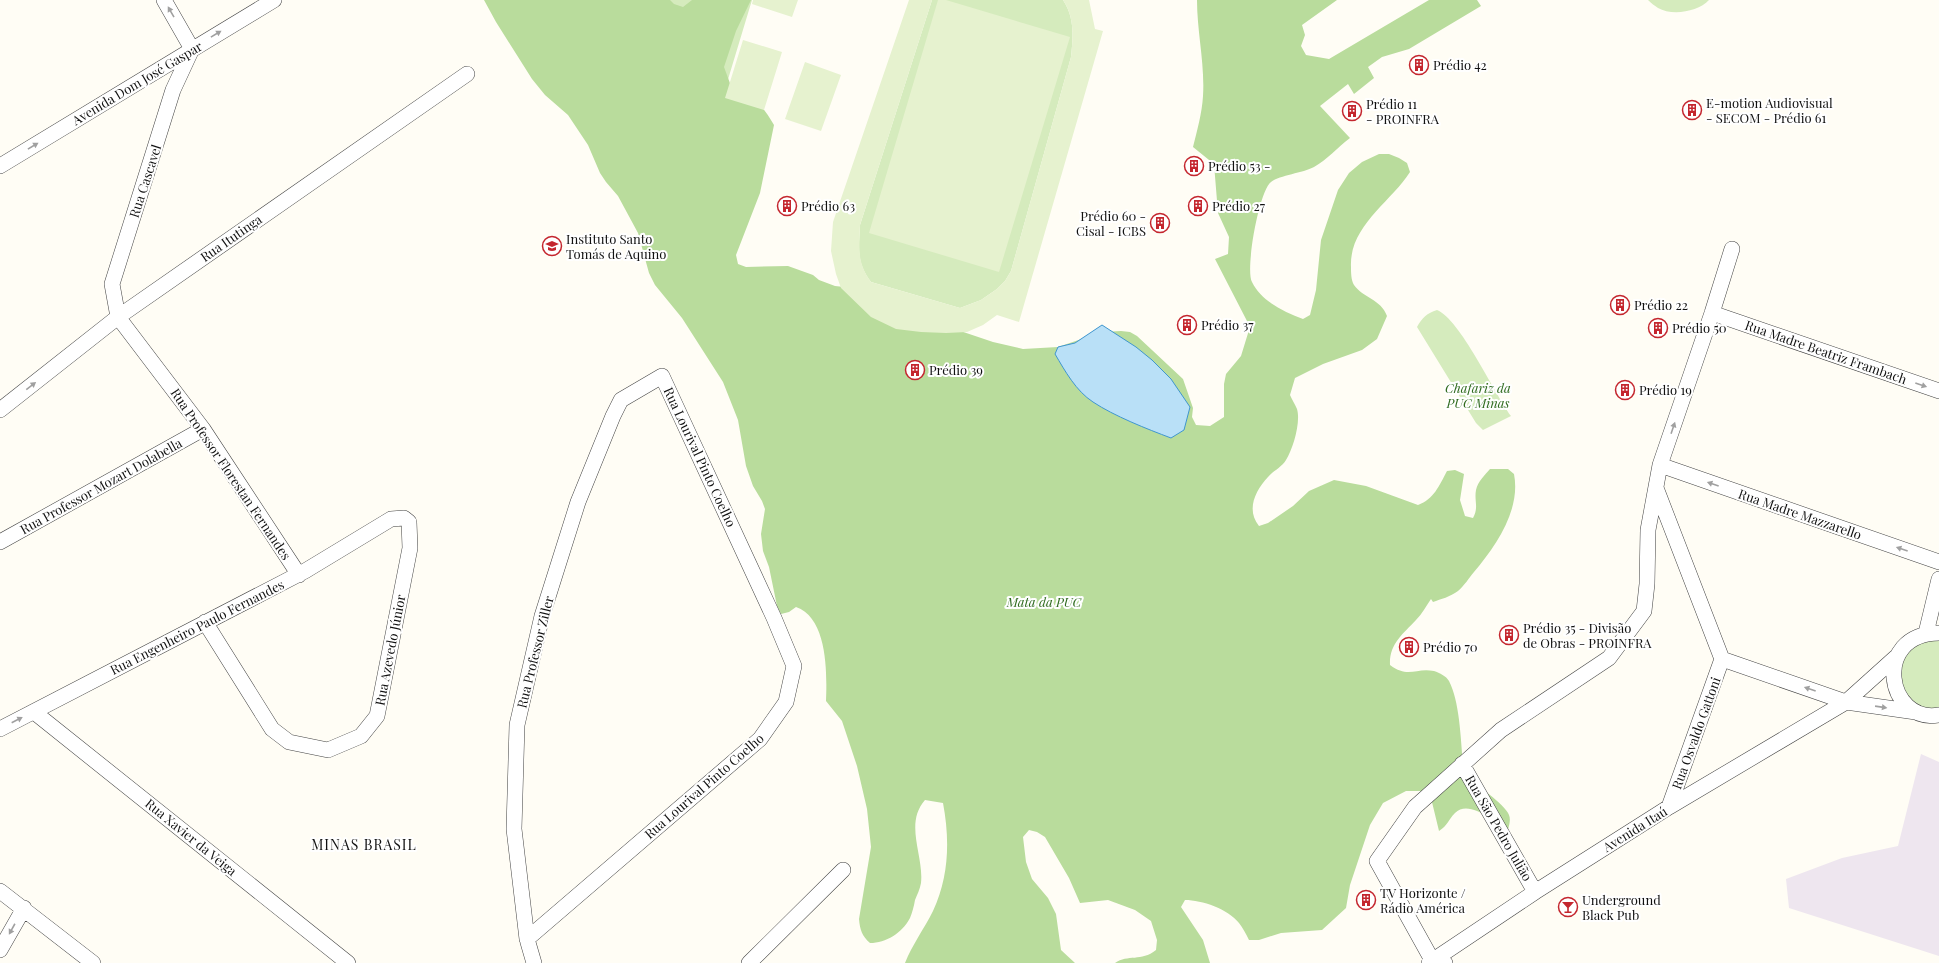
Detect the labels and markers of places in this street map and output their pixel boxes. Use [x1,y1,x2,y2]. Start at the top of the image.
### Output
building icon: Prédio 42 [1408,54,1430,76]
place label: Prédio 42 [1433,56,1487,73]
place label: E-motion Audiovisual - SECOM - Prédio 61 [1706,94,1833,126]
place label: Prédio 11 - PROINFRA [1366,95,1440,127]
building icon: E-motion Audiovisual - SECOM - Prédio 61 [1681,99,1703,121]
building icon: Prédio 11 - PROINFRA [1341,100,1363,122]
building icon: Prédio 53 - [1183,155,1205,177]
place label: Prédio 53 - [1208,157,1270,174]
building icon: Prédio 63 [776,195,798,217]
building icon: Prédio 27 [1187,195,1209,217]
place label: Prédio 63 [801,197,855,214]
place label: Prédio 27 [1212,197,1266,214]
place label: Prédio 60 - Cisal - ICBS [1076,207,1146,239]
building icon: Prédio 60 - Cisal - ICBS [1149,212,1171,234]
place label: Instituto Santo Tomás de Aquino [566,230,666,262]
school or university icon: Instituto Santo Tomás de Aquino [541,235,563,257]
building icon: Prédio 22 [1609,294,1631,316]
place label: Prédio 22 [1634,296,1688,313]
building icon: Prédio 37 [1176,314,1198,336]
place label: Prédio 37 [1201,316,1254,333]
building icon: Prédio 50 [1647,317,1669,339]
place label: Prédio 50 [1672,319,1727,336]
building icon: Prédio 39 [904,359,926,381]
place label: Prédio 39 [929,361,983,378]
building icon: Prédio 19 [1614,379,1636,401]
place label: Prédio 19 [1639,381,1692,398]
place label: Prédio 35 - Divisão de Obras - PROINFRA [1523,619,1652,651]
building icon: Prédio 35 - Divisão de Obras - PROINFRA [1498,624,1520,646]
building icon: Prédio 70 [1398,636,1420,658]
place label: Prédio 70 [1423,638,1478,655]
place label: TV Horizonte / Rádio América [1380,884,1466,916]
building icon: TV Horizonte / Rádio América [1355,889,1377,911]
place label: Underground Black Pub [1582,891,1661,923]
bar icon: Underground Black Pub [1557,896,1579,918]

